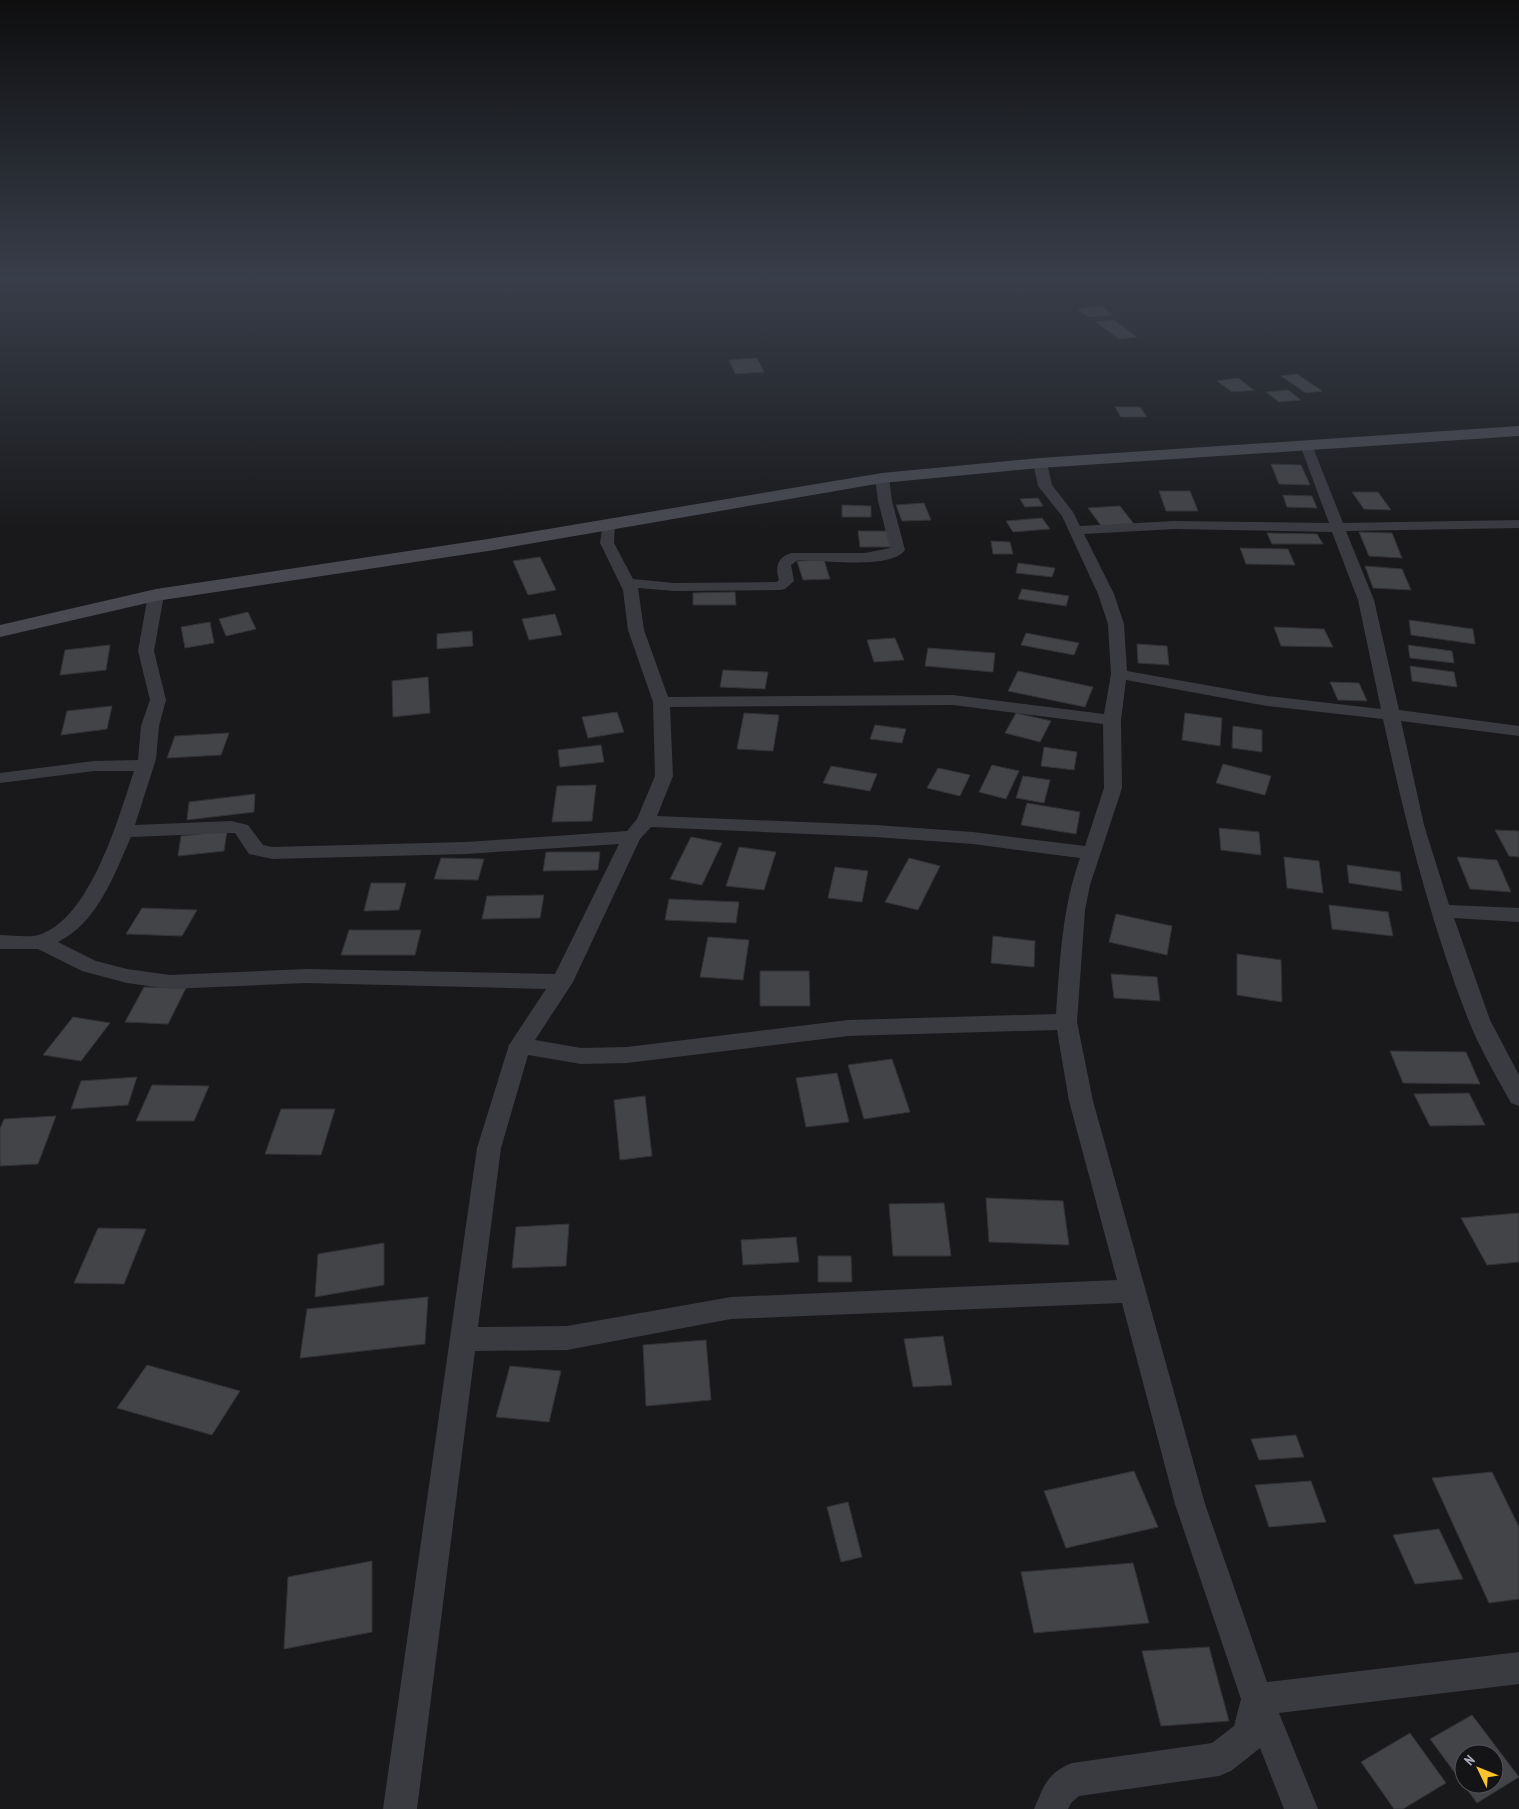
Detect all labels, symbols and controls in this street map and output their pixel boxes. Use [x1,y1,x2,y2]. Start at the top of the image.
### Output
north arrow [1454,1744,1504,1794]
text: N [1460,1751,1479,1769]

